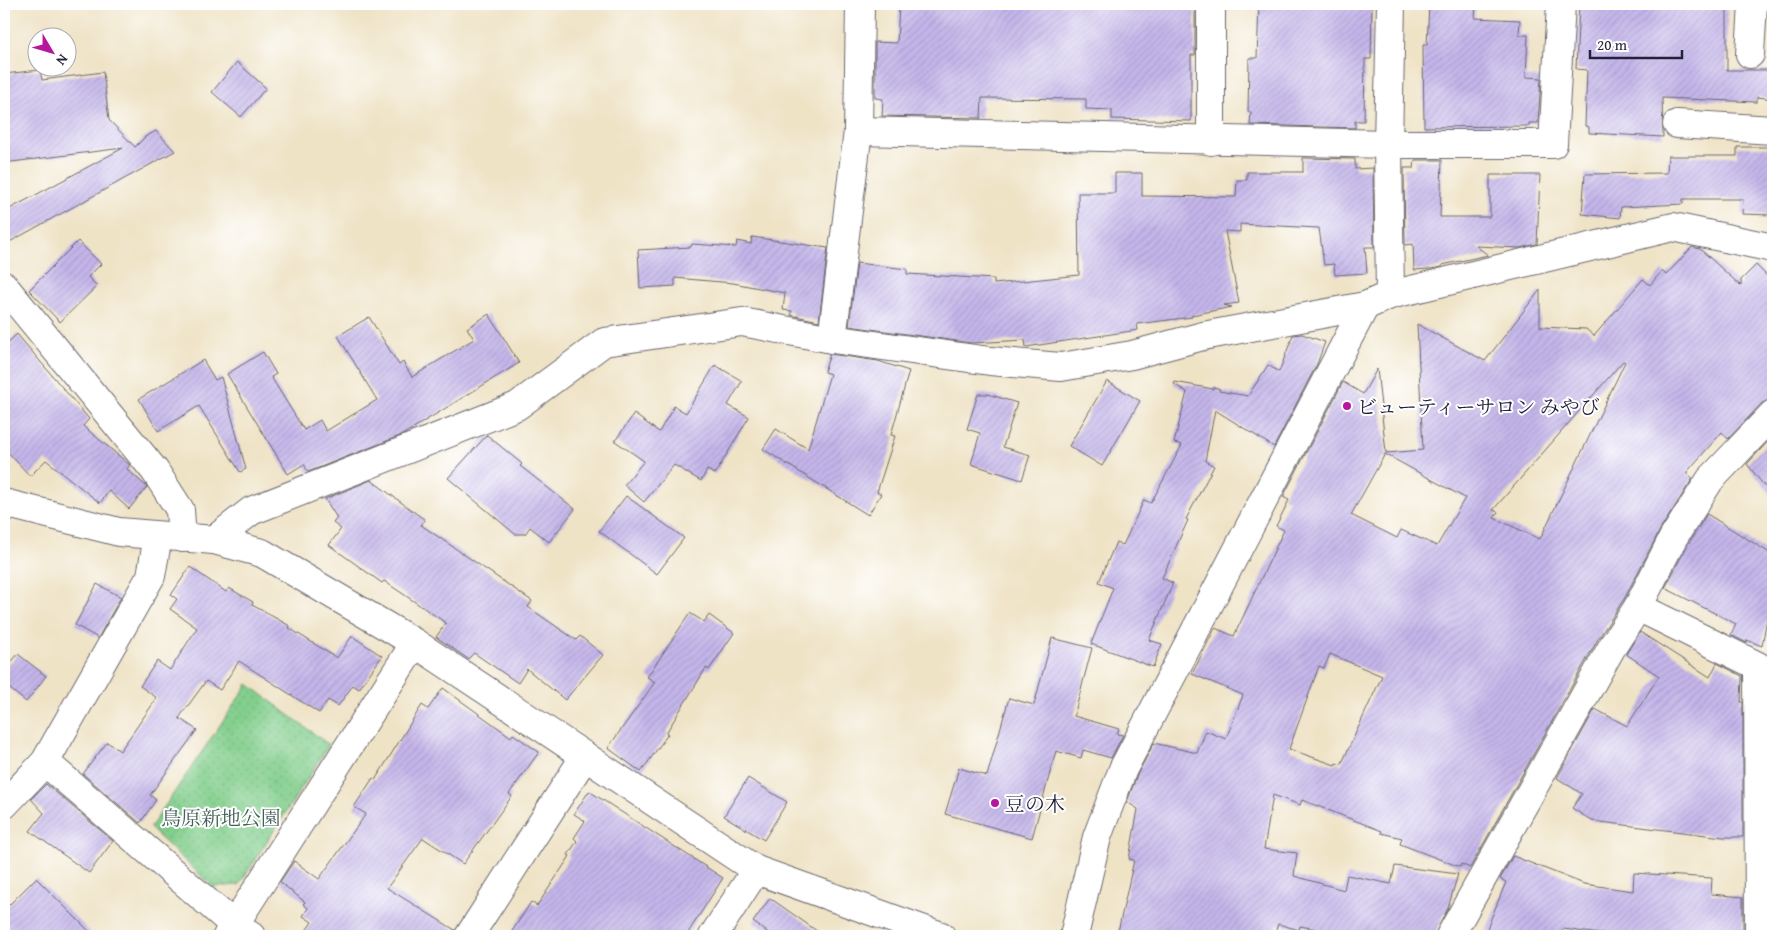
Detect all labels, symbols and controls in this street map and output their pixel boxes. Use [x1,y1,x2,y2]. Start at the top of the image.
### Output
north arrow [28,28,78,78]
scale bar [1590,28,1682,60]
text: 20 m [1597,34,1628,55]
text: N [51,50,73,70]
place label: ビューティーサロン みやび [1357,392,1600,421]
marker: ビューティーサロン みやび [1341,400,1353,412]
place label: 豆の木 [1005,789,1065,818]
marker: 豆の木 [989,797,1001,809]
park label: 鳥原新地公園 [161,803,281,832]

